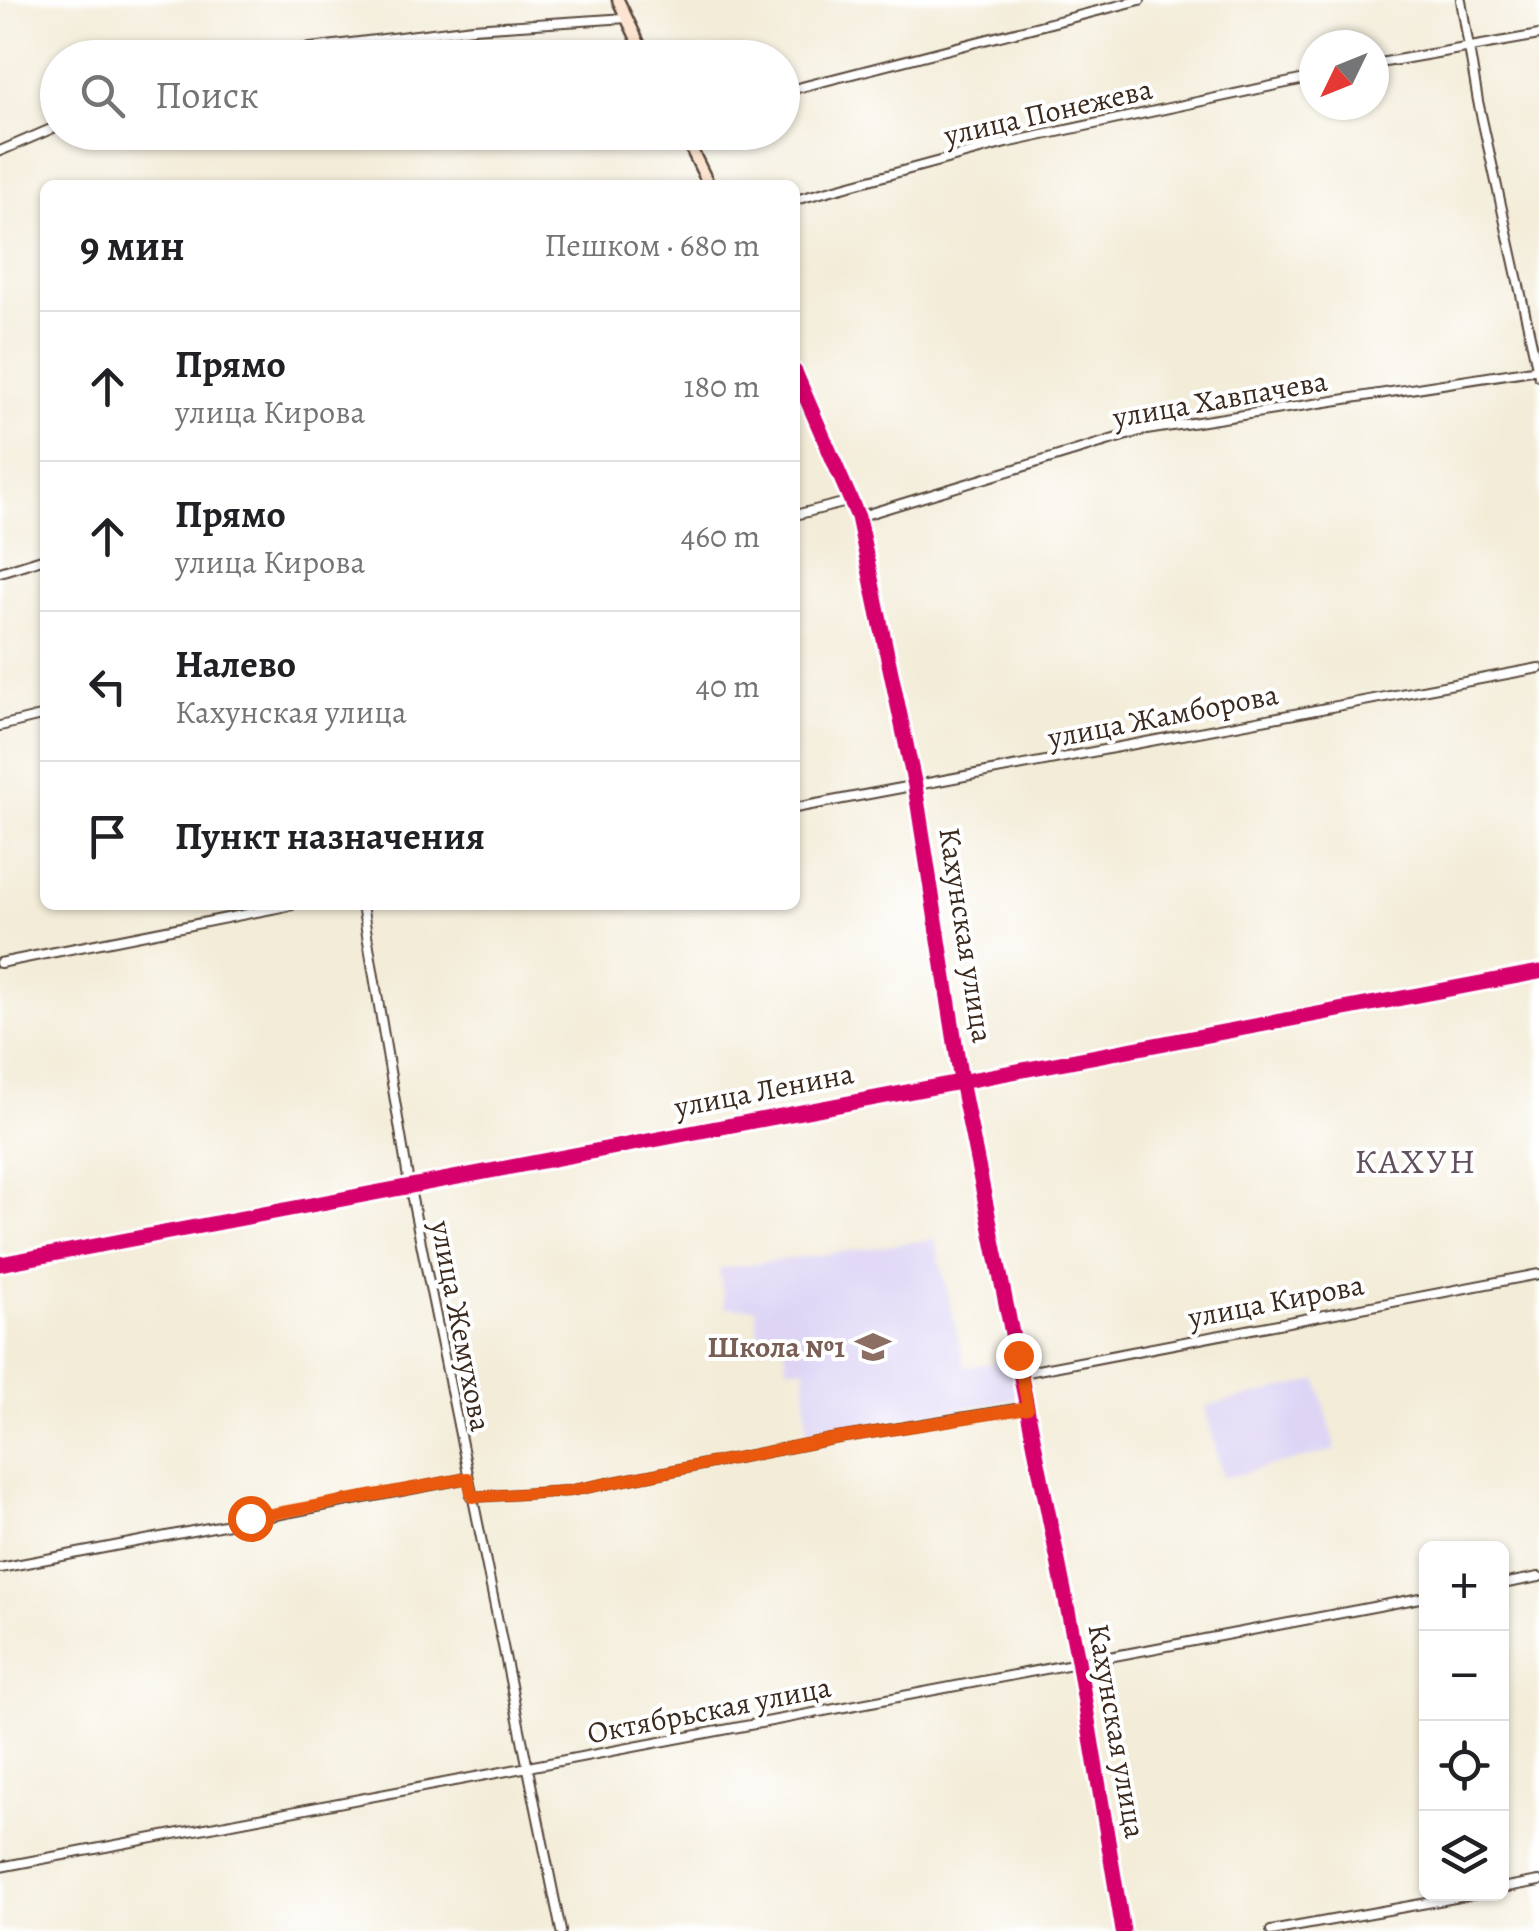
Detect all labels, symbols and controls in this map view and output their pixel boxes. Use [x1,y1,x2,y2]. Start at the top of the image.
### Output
north arrow [1299,30,1389,120]
search box [40,40,800,150]
icon: search [75,68,130,123]
text: Поиск [155,69,259,121]
street label: улица Понежева [939,69,1156,156]
text: 9 мин [80,217,185,274]
text: Пешком · 680 m [544,223,760,267]
text: Прямо [175,338,286,390]
icon: ahead [80,359,135,414]
street label: улица Хавпачева [1109,360,1330,438]
text: 180 m [684,364,760,408]
text: улица Кирова [175,390,365,434]
text: Прямо [175,488,286,540]
icon: ahead [80,509,135,564]
text: 460 m [681,514,760,558]
text: улица Кирова [175,540,365,584]
text: Налево [175,638,296,690]
icon: left [80,659,135,714]
text: 40 m [695,664,760,708]
street label: улица Жамборова [1044,674,1282,758]
text: Кахунская улица [175,690,407,734]
icon: arrive [80,809,135,864]
text: Пункт назначения [175,810,485,862]
street label: Кахунская улица [929,825,1003,1046]
street label: улица Ленина [670,1053,857,1127]
district label: КАХУН [1354,1137,1478,1185]
street label: улица Жемухова [421,1216,501,1435]
street label: улица Кирова [1184,1264,1367,1338]
place label: Школа №1 [707,1327,845,1367]
school or university icon: Школа №1 [854,1328,892,1366]
route end [996,1333,1042,1379]
route start [228,1496,274,1542]
map controls [1419,1541,1509,1901]
button: + [1419,1541,1509,1631]
street label: Кахунская улица [1078,1621,1156,1842]
button: − [1419,1631,1509,1721]
street label: Октябрьская улица [584,1667,835,1753]
button: locate [1419,1721,1509,1811]
button: layers [1419,1811,1509,1901]

